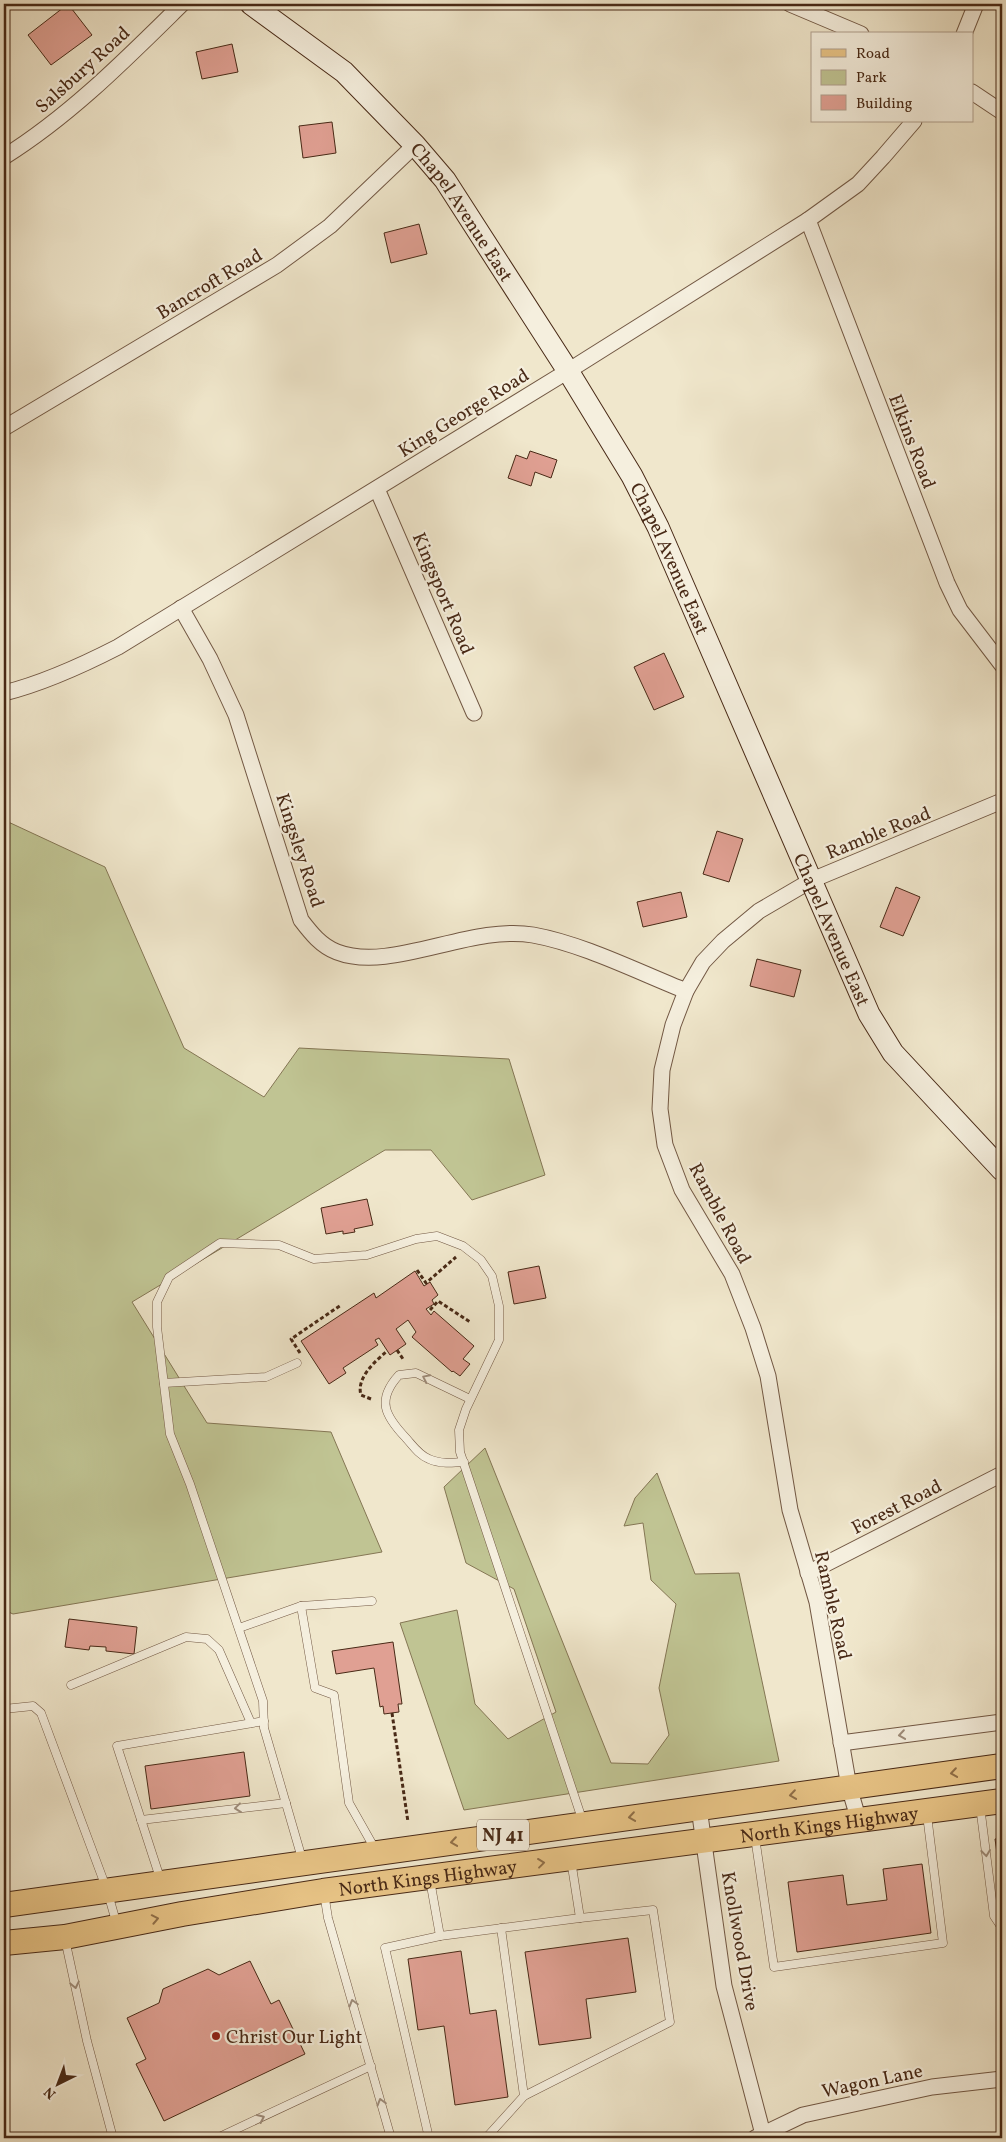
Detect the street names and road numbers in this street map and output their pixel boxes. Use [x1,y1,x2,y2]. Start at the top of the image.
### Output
street label: Salsbury Road [30,21,136,120]
street label: Chapel Avenue East [403,138,518,288]
street label: Bancroft Road [152,243,268,327]
street label: King George Road [394,363,534,464]
street label: Elkins Road [881,391,941,493]
street label: Chapel Avenue East [623,479,714,639]
street label: Kingsport Road [405,529,480,659]
street label: Kingsley Road [268,790,330,911]
street label: Ramble Road [822,801,935,867]
street label: Chapel Avenue East [786,850,875,1011]
street label: Ramble Road [682,1159,757,1269]
street label: Forest Road [847,1474,947,1542]
street label: Ramble Road [807,1549,857,1662]
street label: North Kings Highway [739,1801,920,1851]
road number: NJ 41 [477,1820,529,1850]
street label: North Kings Highway [337,1854,519,1904]
street label: Knollwood Drive [714,1870,764,2013]
street label: Wagon Lane [820,2059,925,2105]

